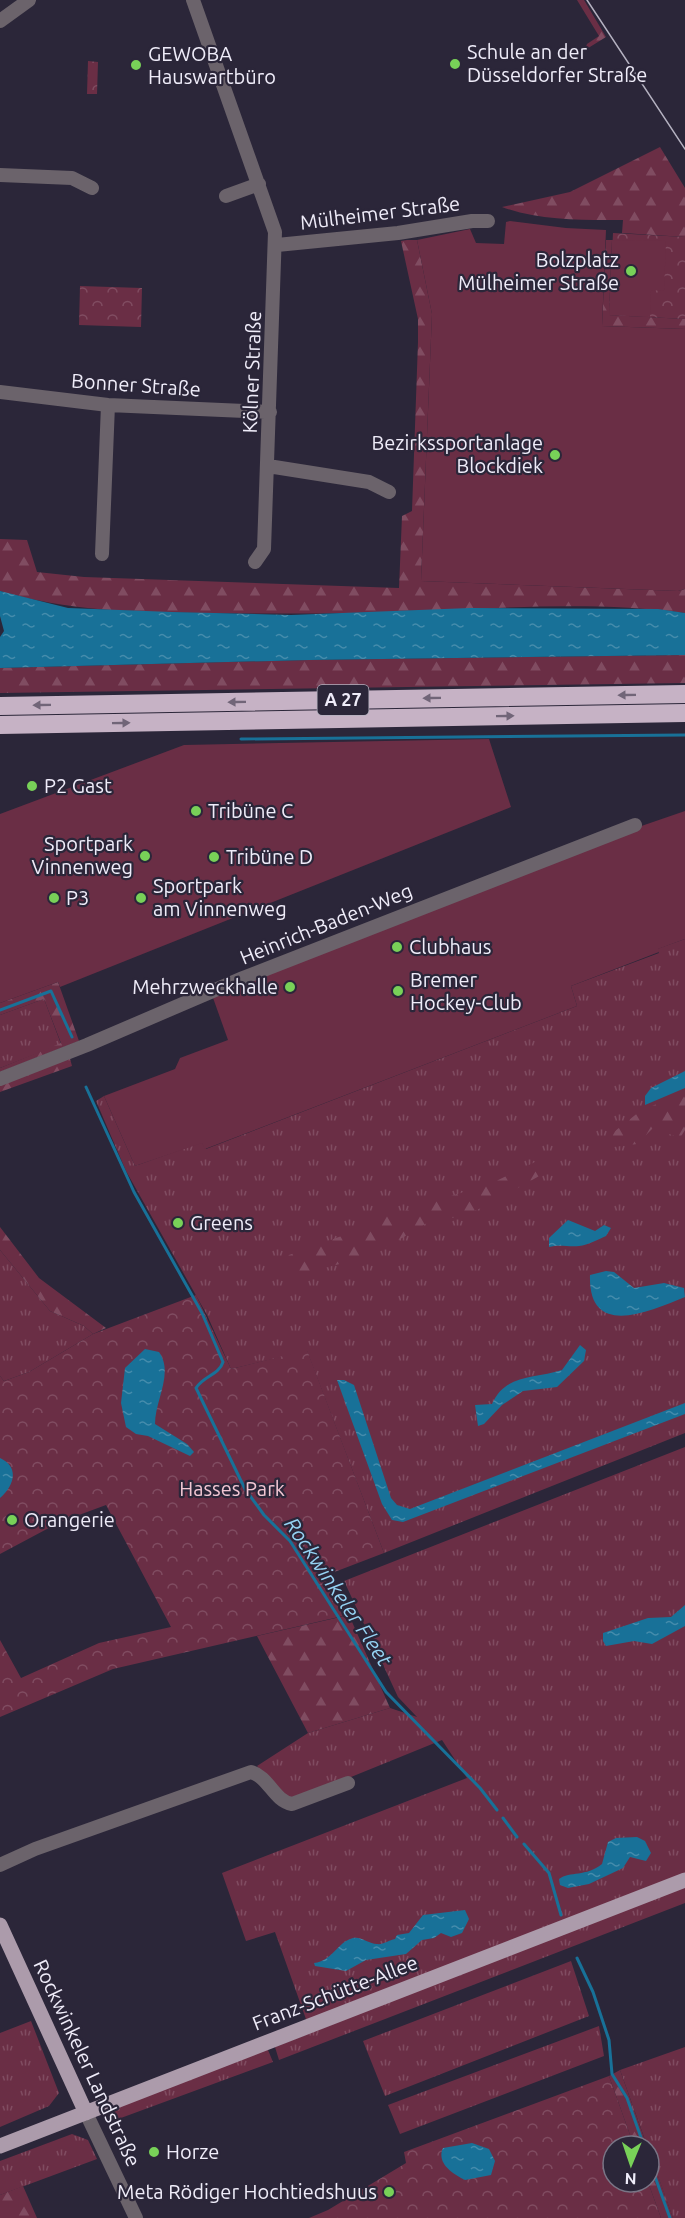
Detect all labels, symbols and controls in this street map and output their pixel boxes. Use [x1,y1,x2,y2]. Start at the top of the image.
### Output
place label: Schule an der Düsseldorfer Straße [467,40,647,86]
place label: GEWOBA Hauswartbüro [148,42,276,88]
marker: Schule an der Düsseldorfer Straße [448,57,462,71]
marker: GEWOBA Hauswartbüro [129,58,143,72]
street label: Mülheimer Straße [299,191,461,234]
place label: Bolzplatz Mülheimer Straße [458,248,619,294]
marker: Bolzplatz Mülheimer Straße [624,264,638,278]
street label: Kölner Straße [238,310,265,434]
street label: Bonner Straße [71,369,202,400]
place label: Bezirkssportanlage Blockdiek [372,431,543,477]
marker: Bezirkssportanlage Blockdiek [548,448,562,462]
road number: A 27 [318,685,368,715]
one-way arrow [617,690,636,700]
one-way arrow [422,694,441,703]
one-way arrow [227,697,246,707]
one-way arrow [32,700,51,710]
one-way arrow [496,712,515,721]
one-way arrow [112,718,131,728]
place label: P2 Gast [44,774,112,797]
marker: P2 Gast [25,779,39,793]
place label: Tribüne C [208,799,293,822]
marker: Tribüne C [189,804,203,818]
place label: Sportpark Vinnenweg [31,832,133,878]
place label: Tribüne D [226,845,313,868]
marker: Sportpark Vinnenweg [138,849,152,863]
marker: Tribüne D [207,850,221,864]
place label: Sportpark am Vinnenweg [153,874,287,920]
street label: Heinrich-Baden-Weg [236,878,415,969]
place label: P3 [66,886,89,909]
marker: P3 [47,891,61,905]
marker: Sportpark am Vinnenweg [134,891,148,905]
place label: Clubhaus [409,935,491,958]
marker: Clubhaus [390,940,404,954]
place label: Bremer Hockey-Club [410,968,522,1014]
place label: Mehrzweckhalle [132,975,278,998]
marker: Mehrzweckhalle [283,980,297,994]
marker: Bremer Hockey-Club [391,984,405,998]
place label: Greens [190,1211,253,1234]
marker: Greens [171,1216,185,1230]
park label: Hasses Park [179,1477,285,1500]
place label: Orangerie [24,1508,115,1531]
marker: Orangerie [5,1513,19,1527]
water label: Rockwinkeler Fleet [280,1513,398,1671]
street label: Franz-Schütte-Allee [249,1950,421,2035]
street label: Rockwinkeler Landstraße [29,1956,146,2170]
north arrow [601,2134,661,2194]
place label: Horze [166,2140,219,2163]
marker: Horze [147,2145,161,2159]
text: N [624,2170,637,2188]
place label: Meta Rödiger Hochtiedshuus [117,2180,377,2203]
marker: Meta Rödiger Hochtiedshuus [382,2185,396,2199]

